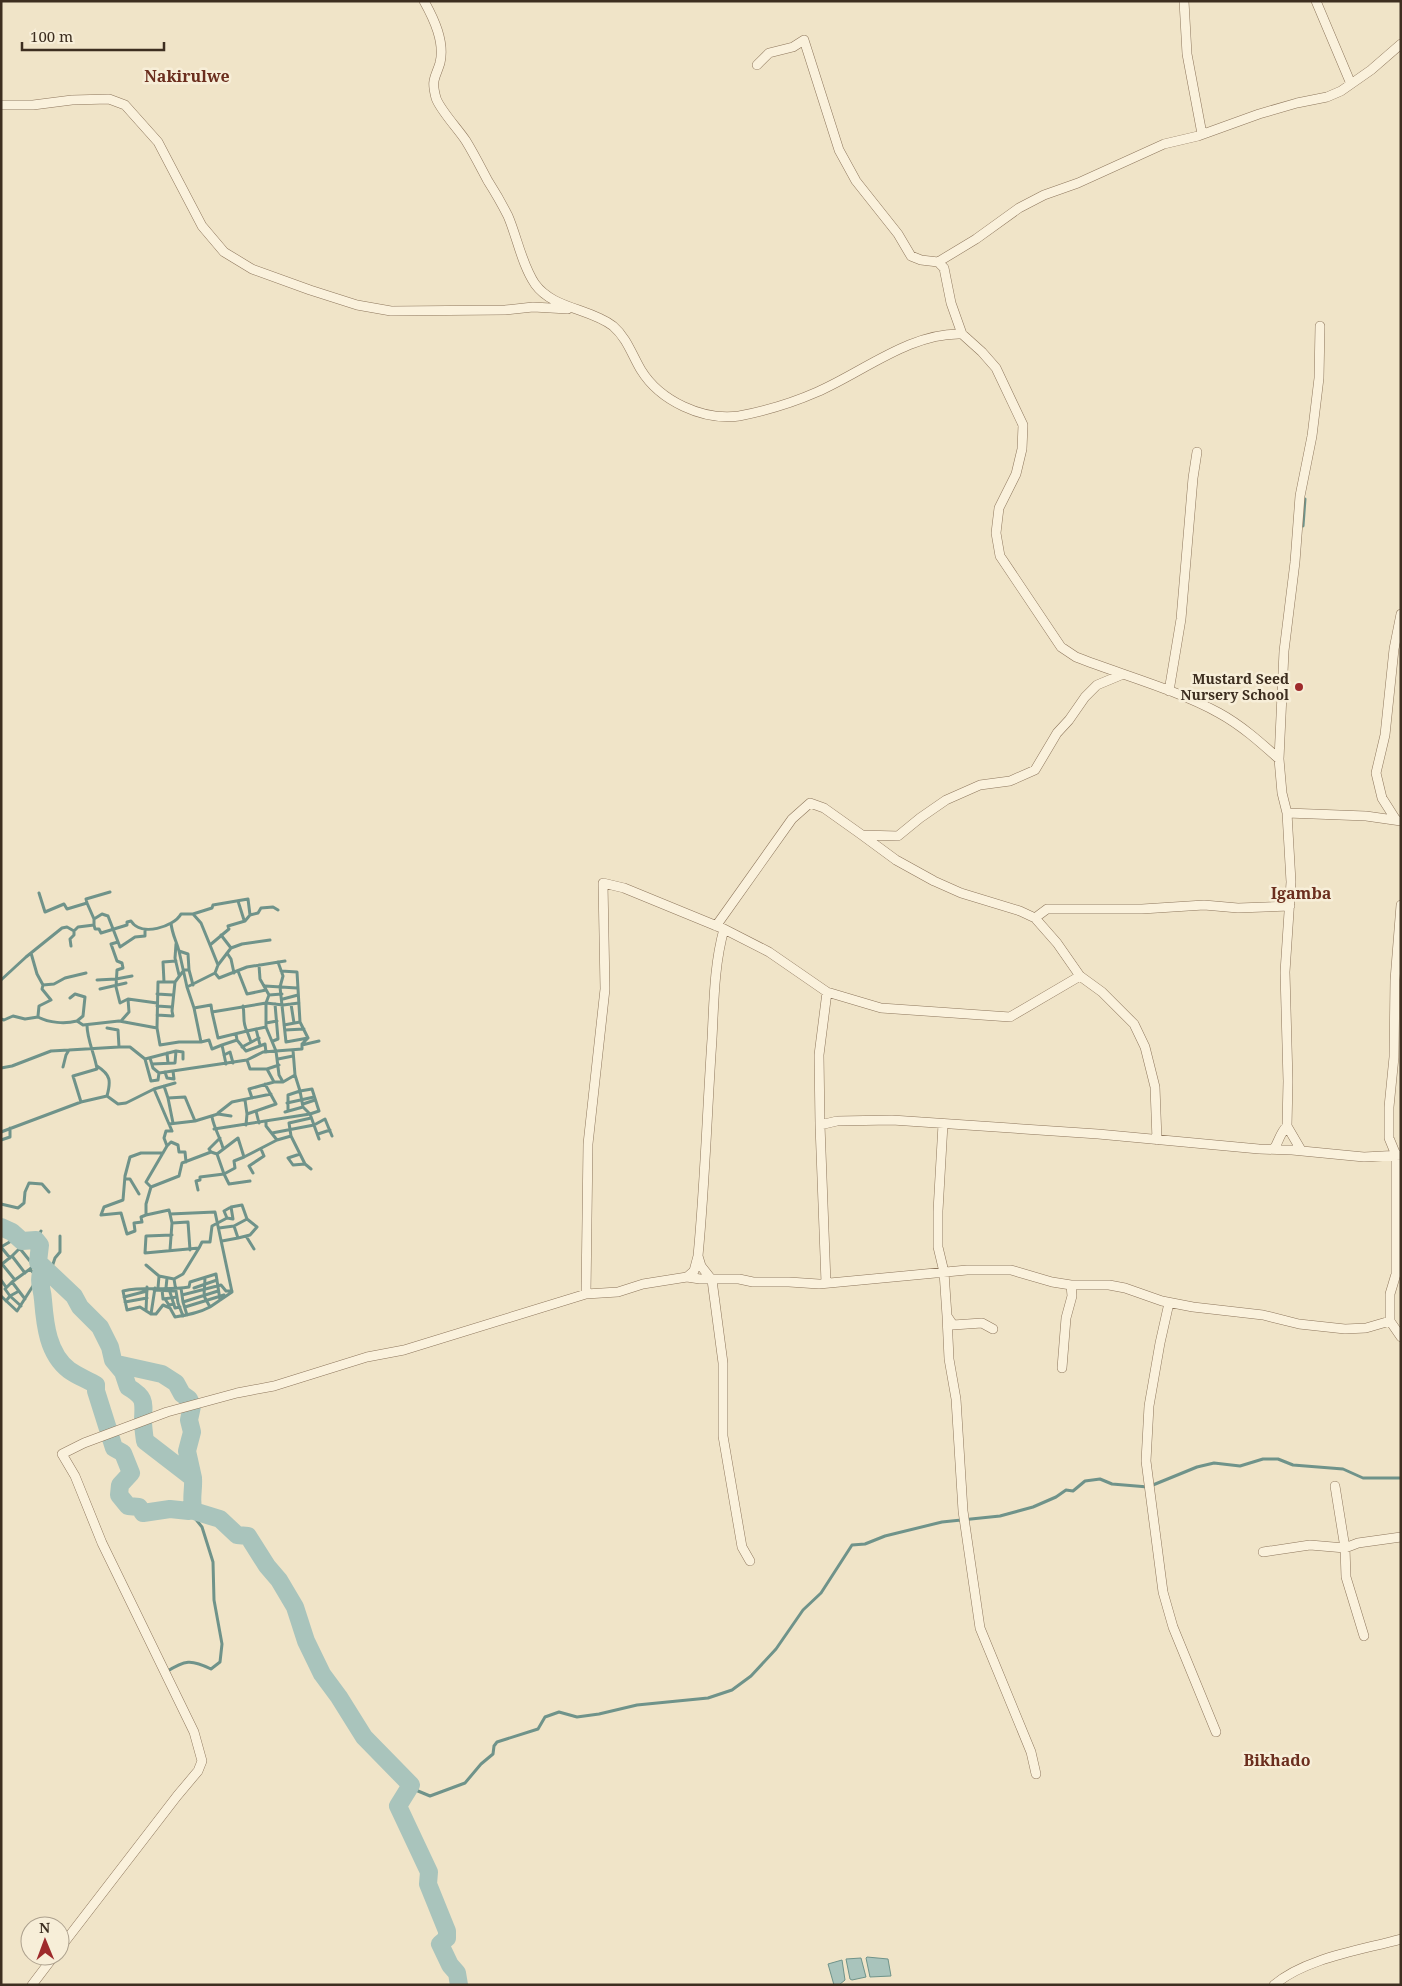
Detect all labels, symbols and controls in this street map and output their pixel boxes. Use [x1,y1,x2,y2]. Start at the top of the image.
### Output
scale bar [22,20,165,52]
text: 100 m [30,26,73,46]
district label: Nakirulwe [144,65,230,87]
place label: Mustard Seed Nursery School [1181,669,1289,704]
marker: Mustard Seed Nursery School [1293,681,1305,693]
district label: Igamba [1271,882,1332,904]
district label: Bikhado [1243,1749,1311,1771]
north arrow [20,1916,70,1966]
text: N [39,1918,50,1937]

